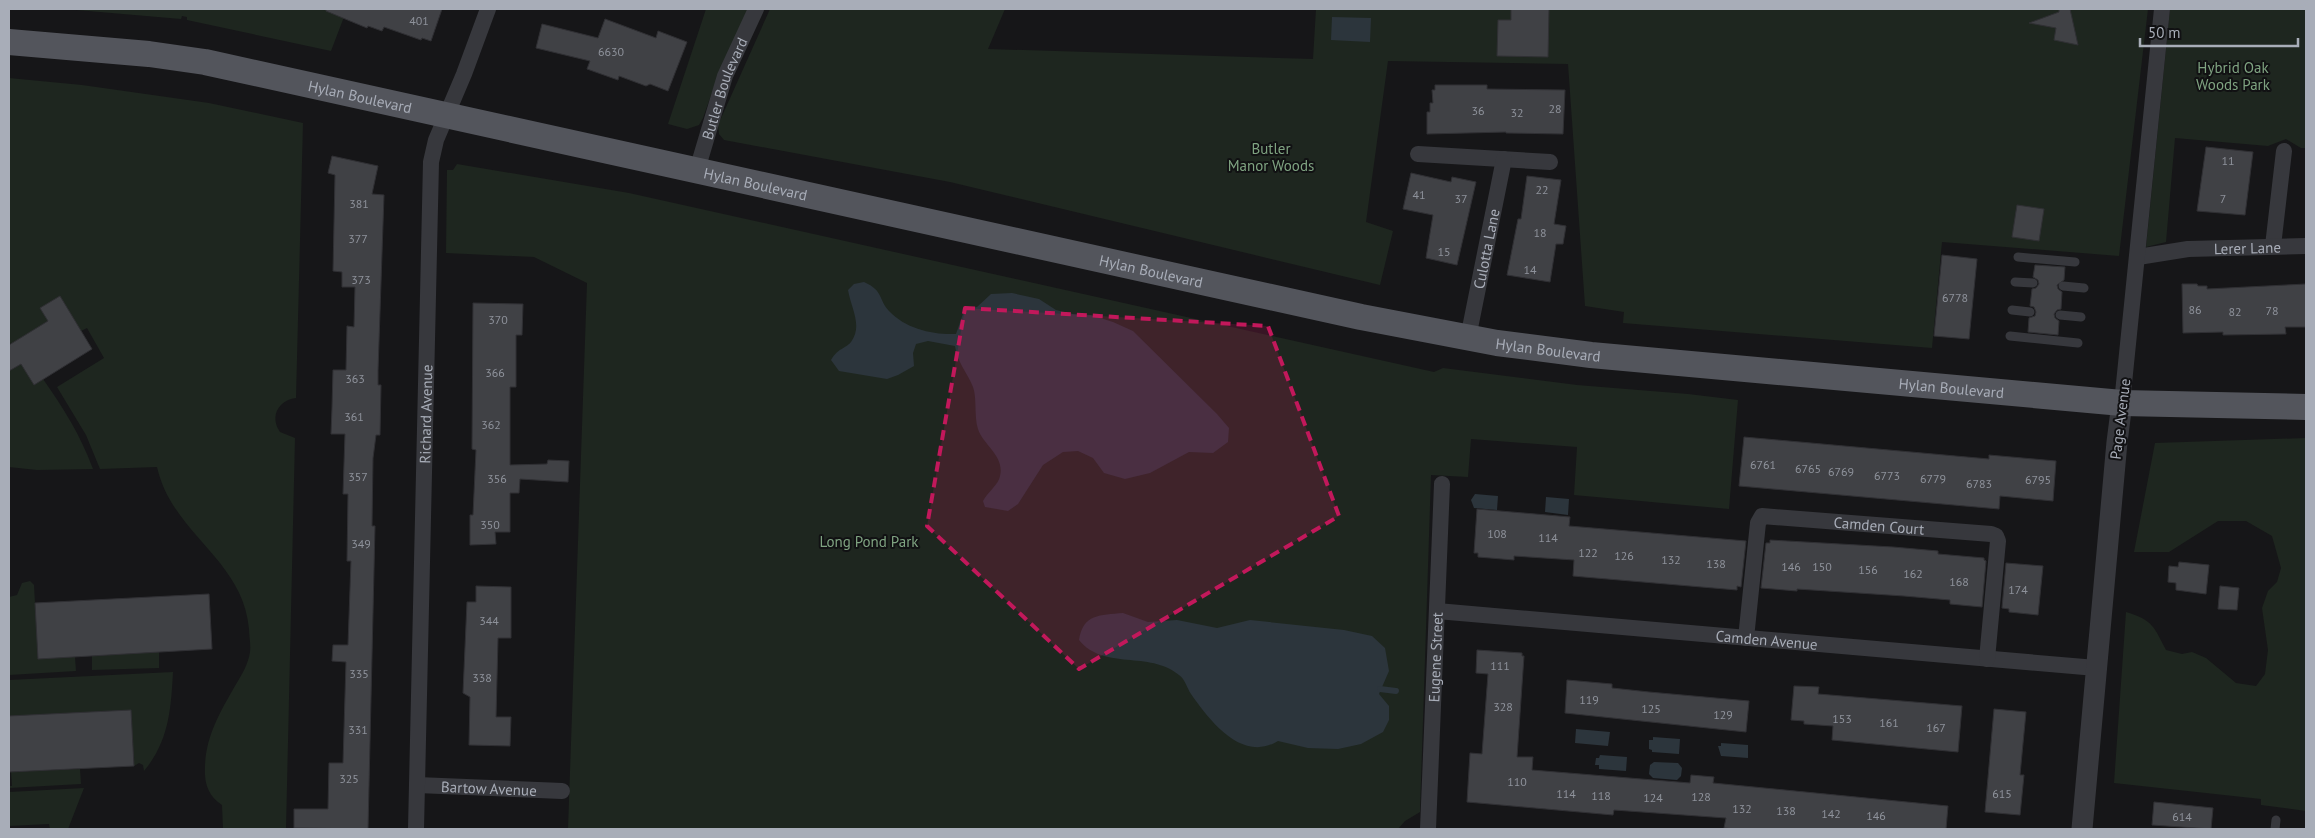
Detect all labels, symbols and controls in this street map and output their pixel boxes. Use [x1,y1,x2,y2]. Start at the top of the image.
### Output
house number: 401 [409,13,429,28]
scale bar [2140,15,2298,47]
text: 50 m [2148,23,2181,42]
street label: Butler Boulevard [697,34,751,142]
house number: 6630 [598,44,625,59]
park label: Hybrid Oak Woods Park [2196,58,2271,94]
street label: Hylan Boulevard [307,76,414,117]
house number: 28 [1548,101,1562,116]
house number: 36 [1471,103,1485,118]
house number: 32 [1510,105,1524,120]
park label: Butler Manor Woods [1228,139,1314,175]
house number: 11 [2221,153,2235,168]
street label: Hylan Boulevard [702,163,809,204]
house number: 22 [1535,182,1549,197]
house number: 41 [1412,187,1426,202]
house number: 37 [1454,191,1468,206]
house number: 7 [2220,191,2226,206]
house number: 381 [349,196,369,211]
street label: Culotta Lane [1469,207,1503,290]
house number: 18 [1533,225,1547,240]
house number: 377 [348,231,368,246]
street label: Lerer Lane [2214,237,2281,258]
house number: 15 [1437,244,1451,259]
street label: Hylan Boulevard [1098,250,1205,291]
house number: 14 [1523,262,1537,277]
house number: 373 [351,272,371,287]
house number: 6778 [1942,290,1968,305]
house number: 86 [2188,302,2202,317]
house number: 78 [2265,303,2279,318]
house number: 82 [2228,304,2242,319]
house number: 370 [488,312,508,327]
street label: Hylan Boulevard [1495,333,1602,365]
street label: Richard Avenue [415,364,436,464]
house number: 366 [485,365,505,380]
house number: 363 [345,371,365,386]
street label: Hylan Boulevard [1898,373,2005,402]
street label: Page Avenue [2106,377,2134,461]
house number: 361 [344,409,364,424]
house number: 362 [481,417,501,432]
house number: 6761 [1750,457,1776,472]
house number: 6765 [1795,461,1821,476]
house number: 6769 [1828,464,1854,479]
house number: 6773 [1874,468,1900,483]
house number: 357 [348,469,368,484]
house number: 356 [487,471,507,486]
house number: 6779 [1920,471,1946,486]
house number: 6795 [2025,472,2051,487]
house number: 6783 [1966,476,1992,491]
street label: Camden Court [1833,512,1925,538]
house number: 350 [480,517,500,532]
house number: 108 [1487,526,1507,541]
house number: 114 [1538,530,1558,545]
park label: Long Pond Park [820,532,919,551]
house number: 349 [351,536,371,551]
house number: 122 [1578,545,1598,560]
house number: 126 [1614,548,1634,563]
house number: 132 [1661,552,1681,567]
house number: 138 [1706,556,1726,571]
house number: 146 [1781,559,1801,574]
house number: 150 [1812,559,1832,574]
house number: 156 [1858,562,1878,577]
house number: 162 [1903,566,1923,581]
house number: 168 [1949,574,1969,589]
house number: 174 [2008,582,2028,597]
street label: Eugene Street [1424,612,1446,703]
house number: 344 [479,613,499,628]
street label: Camden Avenue [1715,626,1819,653]
house number: 111 [1490,658,1510,673]
house number: 335 [349,666,369,681]
house number: 338 [472,670,492,685]
house number: 119 [1579,692,1599,707]
house number: 328 [1493,699,1513,714]
house number: 125 [1641,701,1661,716]
house number: 129 [1713,707,1733,722]
house number: 153 [1832,711,1852,726]
house number: 161 [1879,715,1899,730]
house number: 167 [1926,720,1946,735]
house number: 331 [348,722,368,737]
house number: 325 [339,771,359,786]
house number: 110 [1507,774,1527,789]
street label: Bartow Avenue [441,777,537,799]
house number: 114 [1556,786,1576,801]
house number: 615 [1992,786,2012,801]
house number: 118 [1591,788,1611,803]
house number: 128 [1691,789,1711,804]
house number: 124 [1643,790,1663,805]
house number: 132 [1732,801,1752,816]
house number: 138 [1776,803,1796,818]
house number: 142 [1821,806,1841,821]
house number: 146 [1866,808,1886,823]
house number: 614 [2172,809,2192,824]

